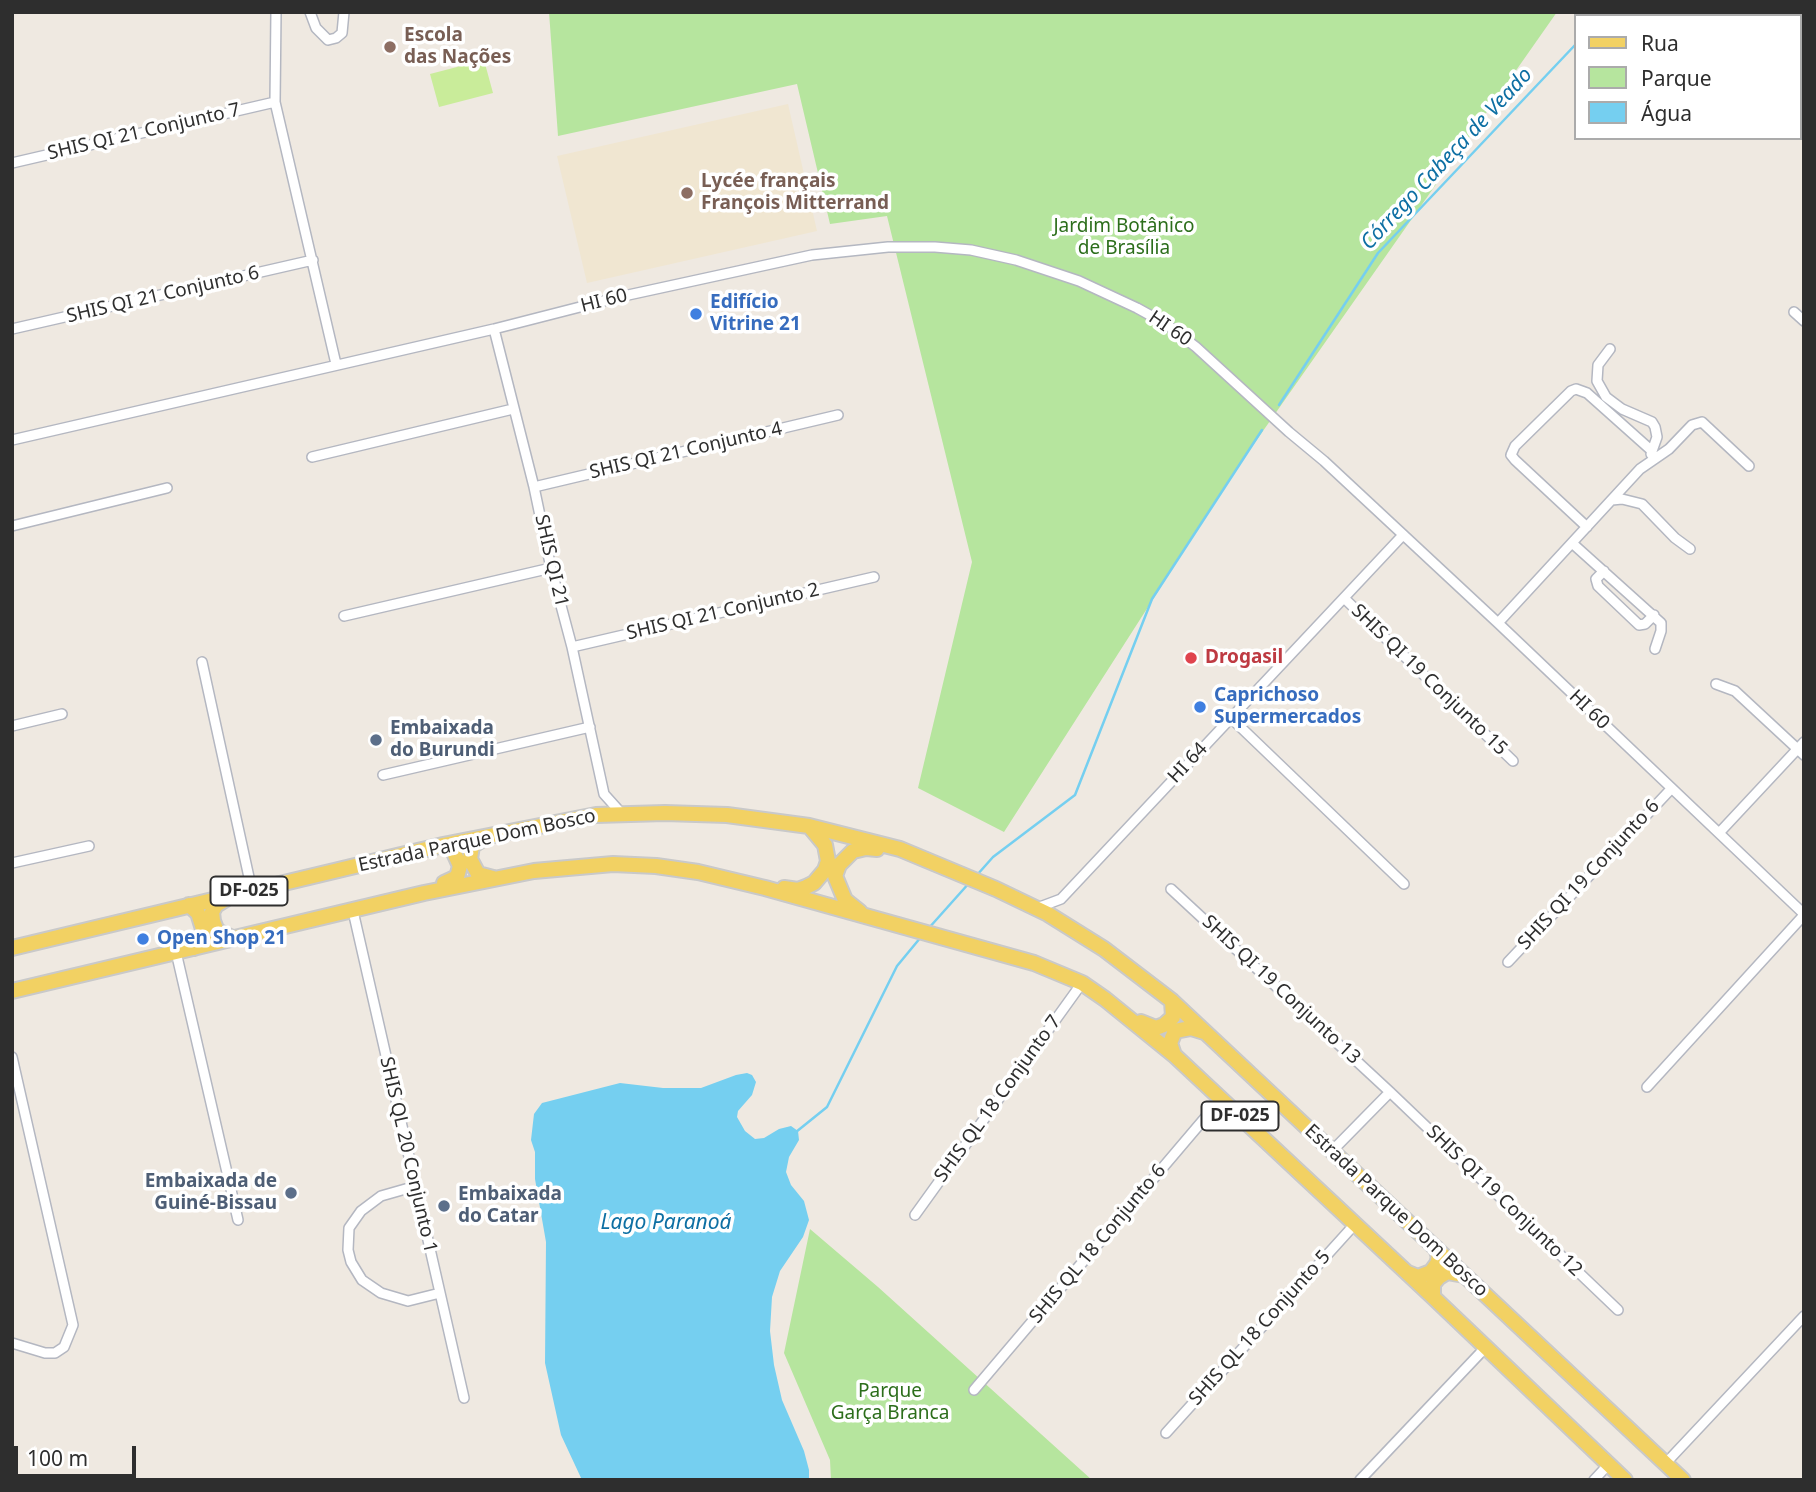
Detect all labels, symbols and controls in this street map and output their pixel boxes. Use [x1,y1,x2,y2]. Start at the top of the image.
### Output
legend [1574,14,1802,140]
place label: Escola das Nações [404,25,511,69]
text: Rua [1641,29,1679,57]
marker: Escola das Nações [382,39,398,55]
water label: Córrego Cabeça de Veado [1356,63,1538,255]
text: Parque [1641,64,1711,92]
street label: SHIS QI 21 Conjunto 7 [45,99,243,165]
text: Água [1641,99,1692,127]
place label: Lycée français François Mitterrand [701,171,889,215]
marker: Lycée français François Mitterrand [679,185,695,201]
park label: Jardim Botânico de Brasília [1053,216,1195,260]
street label: SHIS QI 21 Conjunto 6 [64,262,262,328]
street label: HI 60 [578,284,630,318]
place label: Edifício Vitrine 21 [710,292,801,336]
marker: Edifício Vitrine 21 [688,306,704,322]
street label: HI 60 [1144,306,1196,352]
street label: SHIS QI 21 Conjunto 4 [587,418,785,484]
street label: SHIS QI 21 [529,513,573,609]
street label: SHIS QI 21 Conjunto 2 [624,579,822,645]
street label: SHIS QI 19 Conjunto 15 [1346,600,1512,760]
place label: Drogasil [1205,647,1283,669]
marker: Drogasil [1183,650,1199,666]
place label: Caprichoso Supermercados [1214,685,1361,729]
street label: HI 60 [1564,685,1614,735]
marker: Caprichoso Supermercados [1192,699,1208,715]
place label: Embaixada do Burundi [390,718,495,762]
marker: Embaixada do Burundi [368,732,384,748]
street label: HI 64 [1164,738,1212,788]
street label: SHIS QI 19 Conjunto 6 [1513,795,1665,955]
street label: Estrada Parque Dom Bosco [356,805,598,877]
road number: DF-025 [210,876,288,906]
street label: SHIS QI 19 Conjunto 13 [1197,911,1365,1069]
place label: Open Shop 21 [157,928,286,950]
marker: Open Shop 21 [135,931,151,947]
street label: SHIS QL 18 Conjunto 7 [930,1011,1066,1187]
street label: SHIS QL 20 Conjunto 1 [374,1055,442,1255]
road number: DF-025 [1202,1101,1278,1130]
street label: Estrada Parque Dom Bosco [1300,1120,1492,1302]
street label: SHIS QI 19 Conjunto 12 [1421,1121,1587,1281]
street label: SHIS QL 18 Conjunto 6 [1025,1160,1171,1328]
place label: Embaixada de Guiné-Bissau [145,1171,277,1215]
place label: Embaixada do Catar [458,1184,562,1228]
marker: Embaixada de Guiné-Bissau [283,1185,299,1201]
marker: Embaixada do Catar [436,1198,452,1214]
water label: Lago Paranoá [600,1210,732,1236]
street label: SHIS QL 18 Conjunto 5 [1184,1246,1336,1410]
park label: Parque Garça Branca [831,1381,949,1425]
scale bar [18,1432,140,1476]
text: 100 m [27,1444,88,1472]

